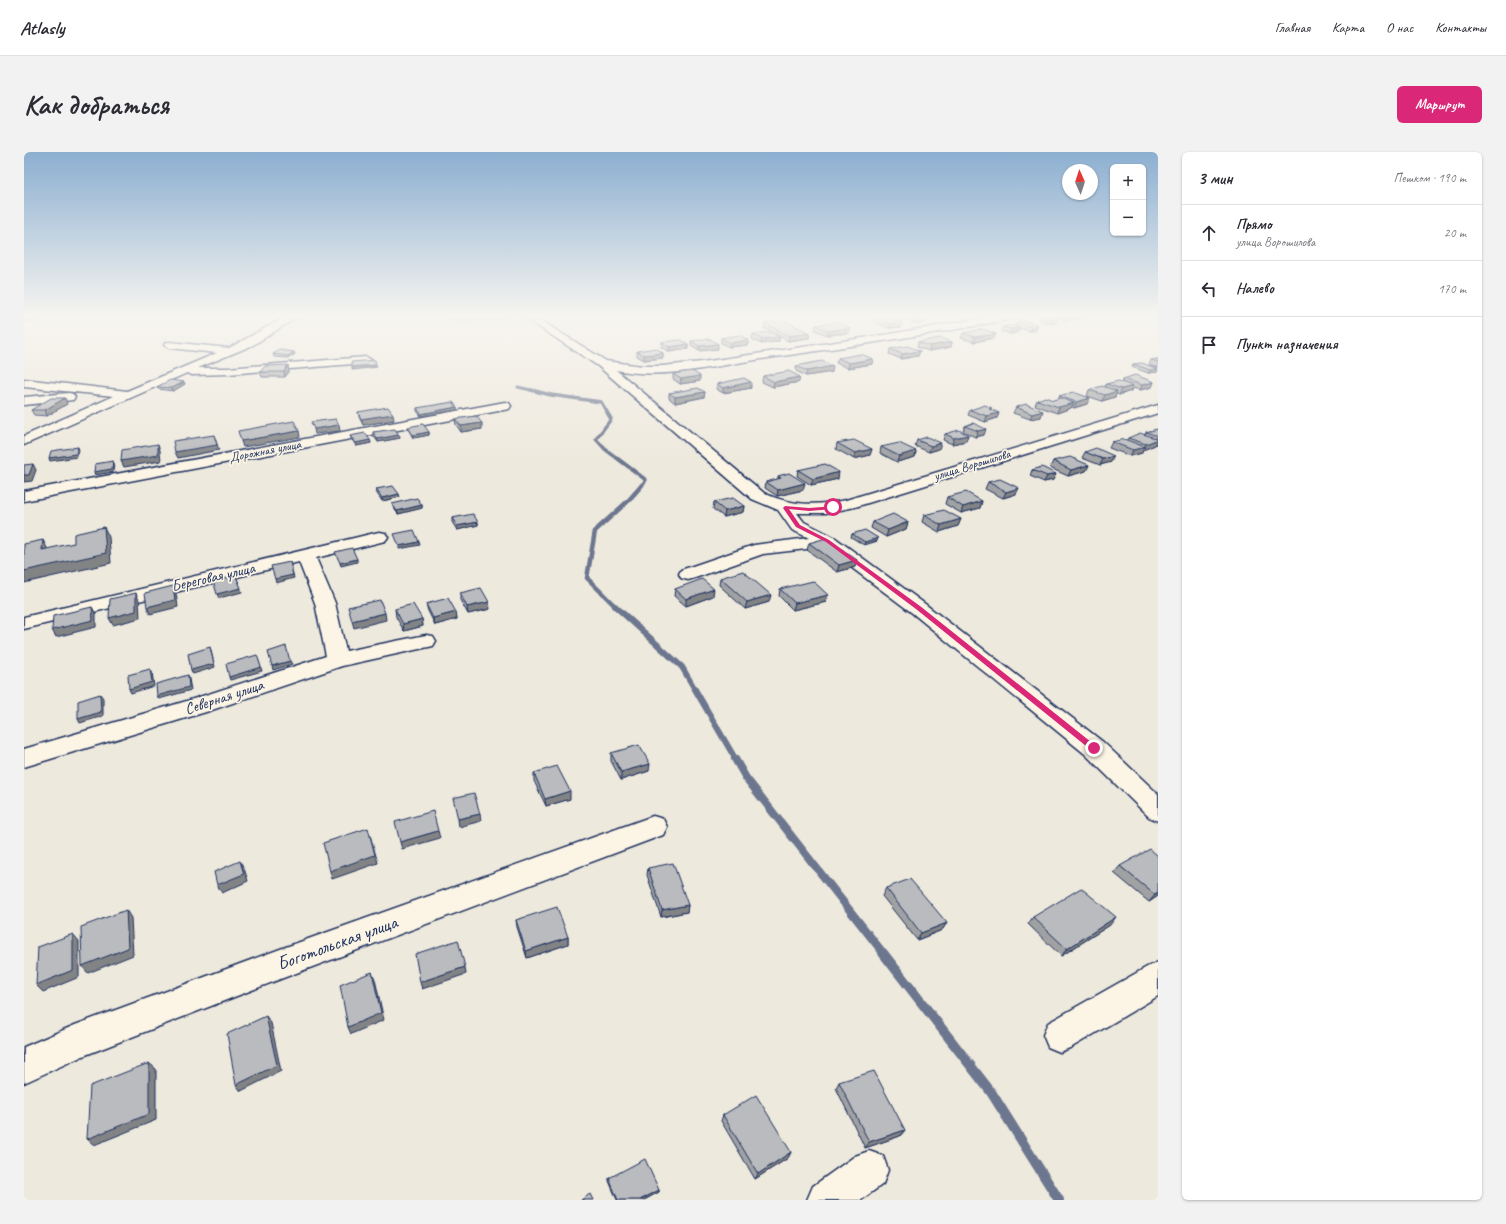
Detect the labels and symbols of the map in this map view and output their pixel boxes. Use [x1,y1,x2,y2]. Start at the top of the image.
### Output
north arrow [1062,164,1098,200]
street label: Дорожная улица [228,436,304,466]
street label: улица Ворошилова [931,446,1013,485]
route start [824,498,842,516]
street label: Береговая улица [169,557,258,596]
street label: Северная улица [182,675,267,719]
route end [1085,739,1103,757]
street label: Боготольская улица [274,910,402,976]

